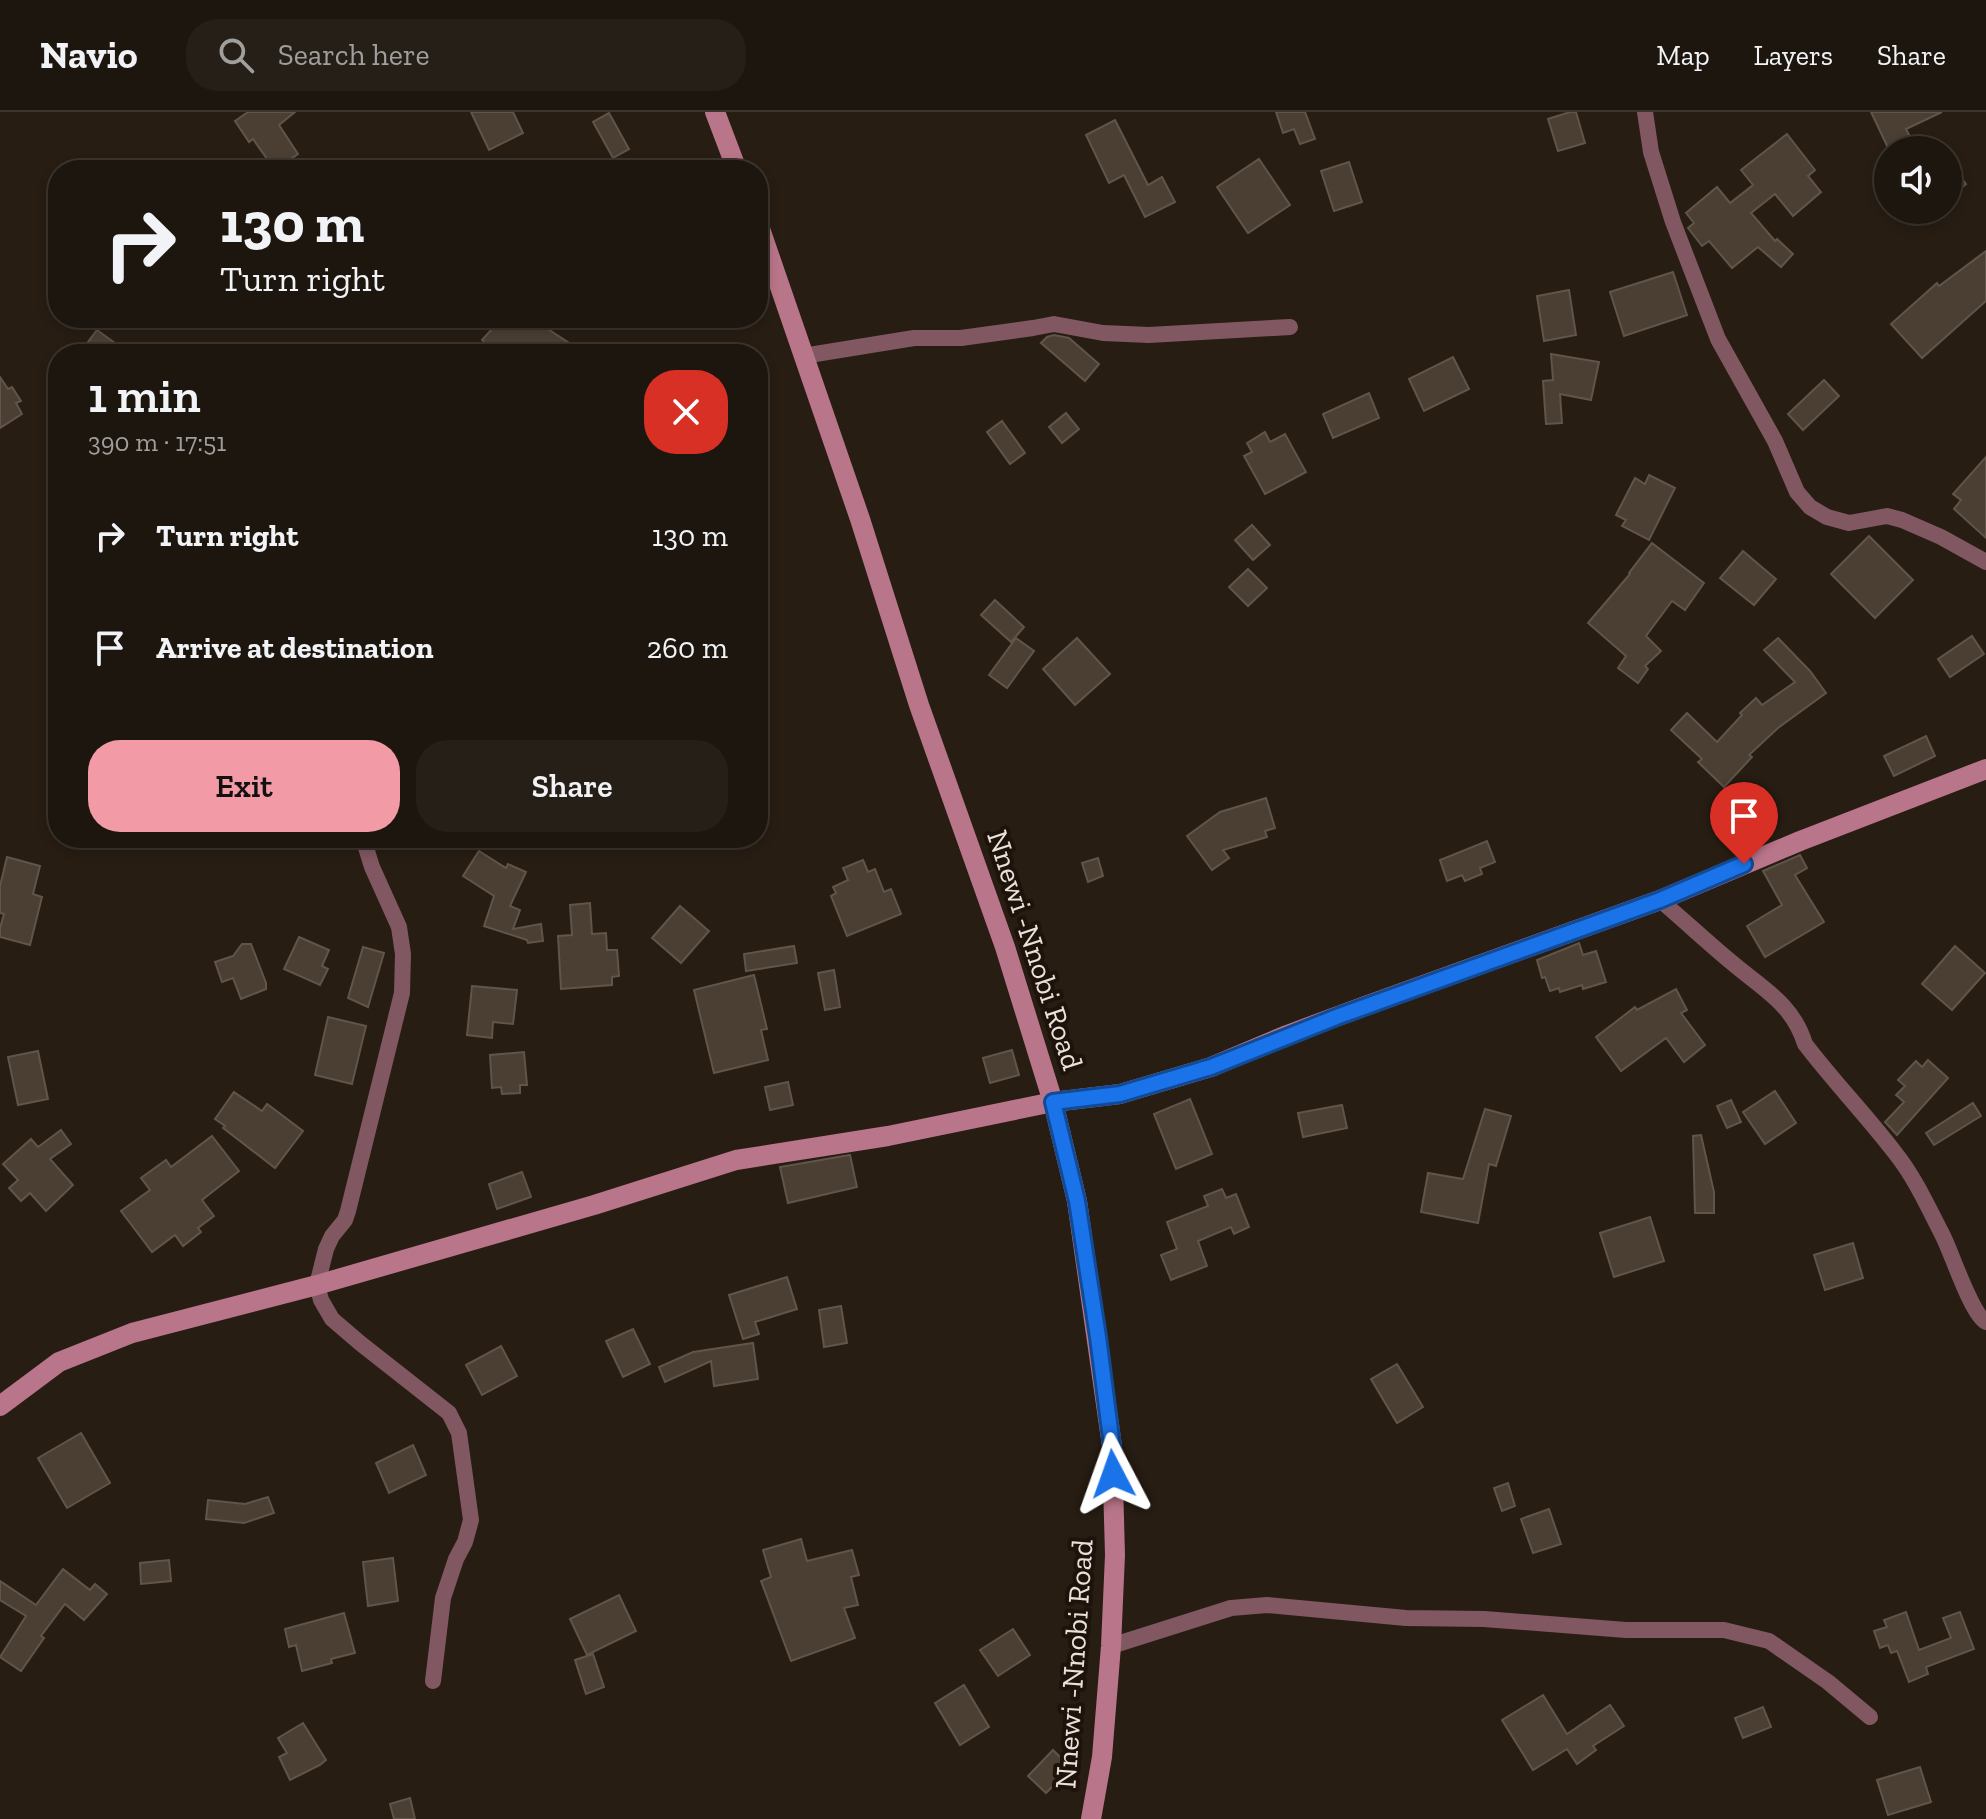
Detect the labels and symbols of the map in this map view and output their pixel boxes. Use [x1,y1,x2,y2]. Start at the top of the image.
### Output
pin [1710,782,1778,864]
street label: Nnewi -Nnobi Road [979,825,1091,1075]
position arrow [1071,1432,1155,1516]
street label: Nnewi -Nnobi Road [1047,1537,1101,1790]

